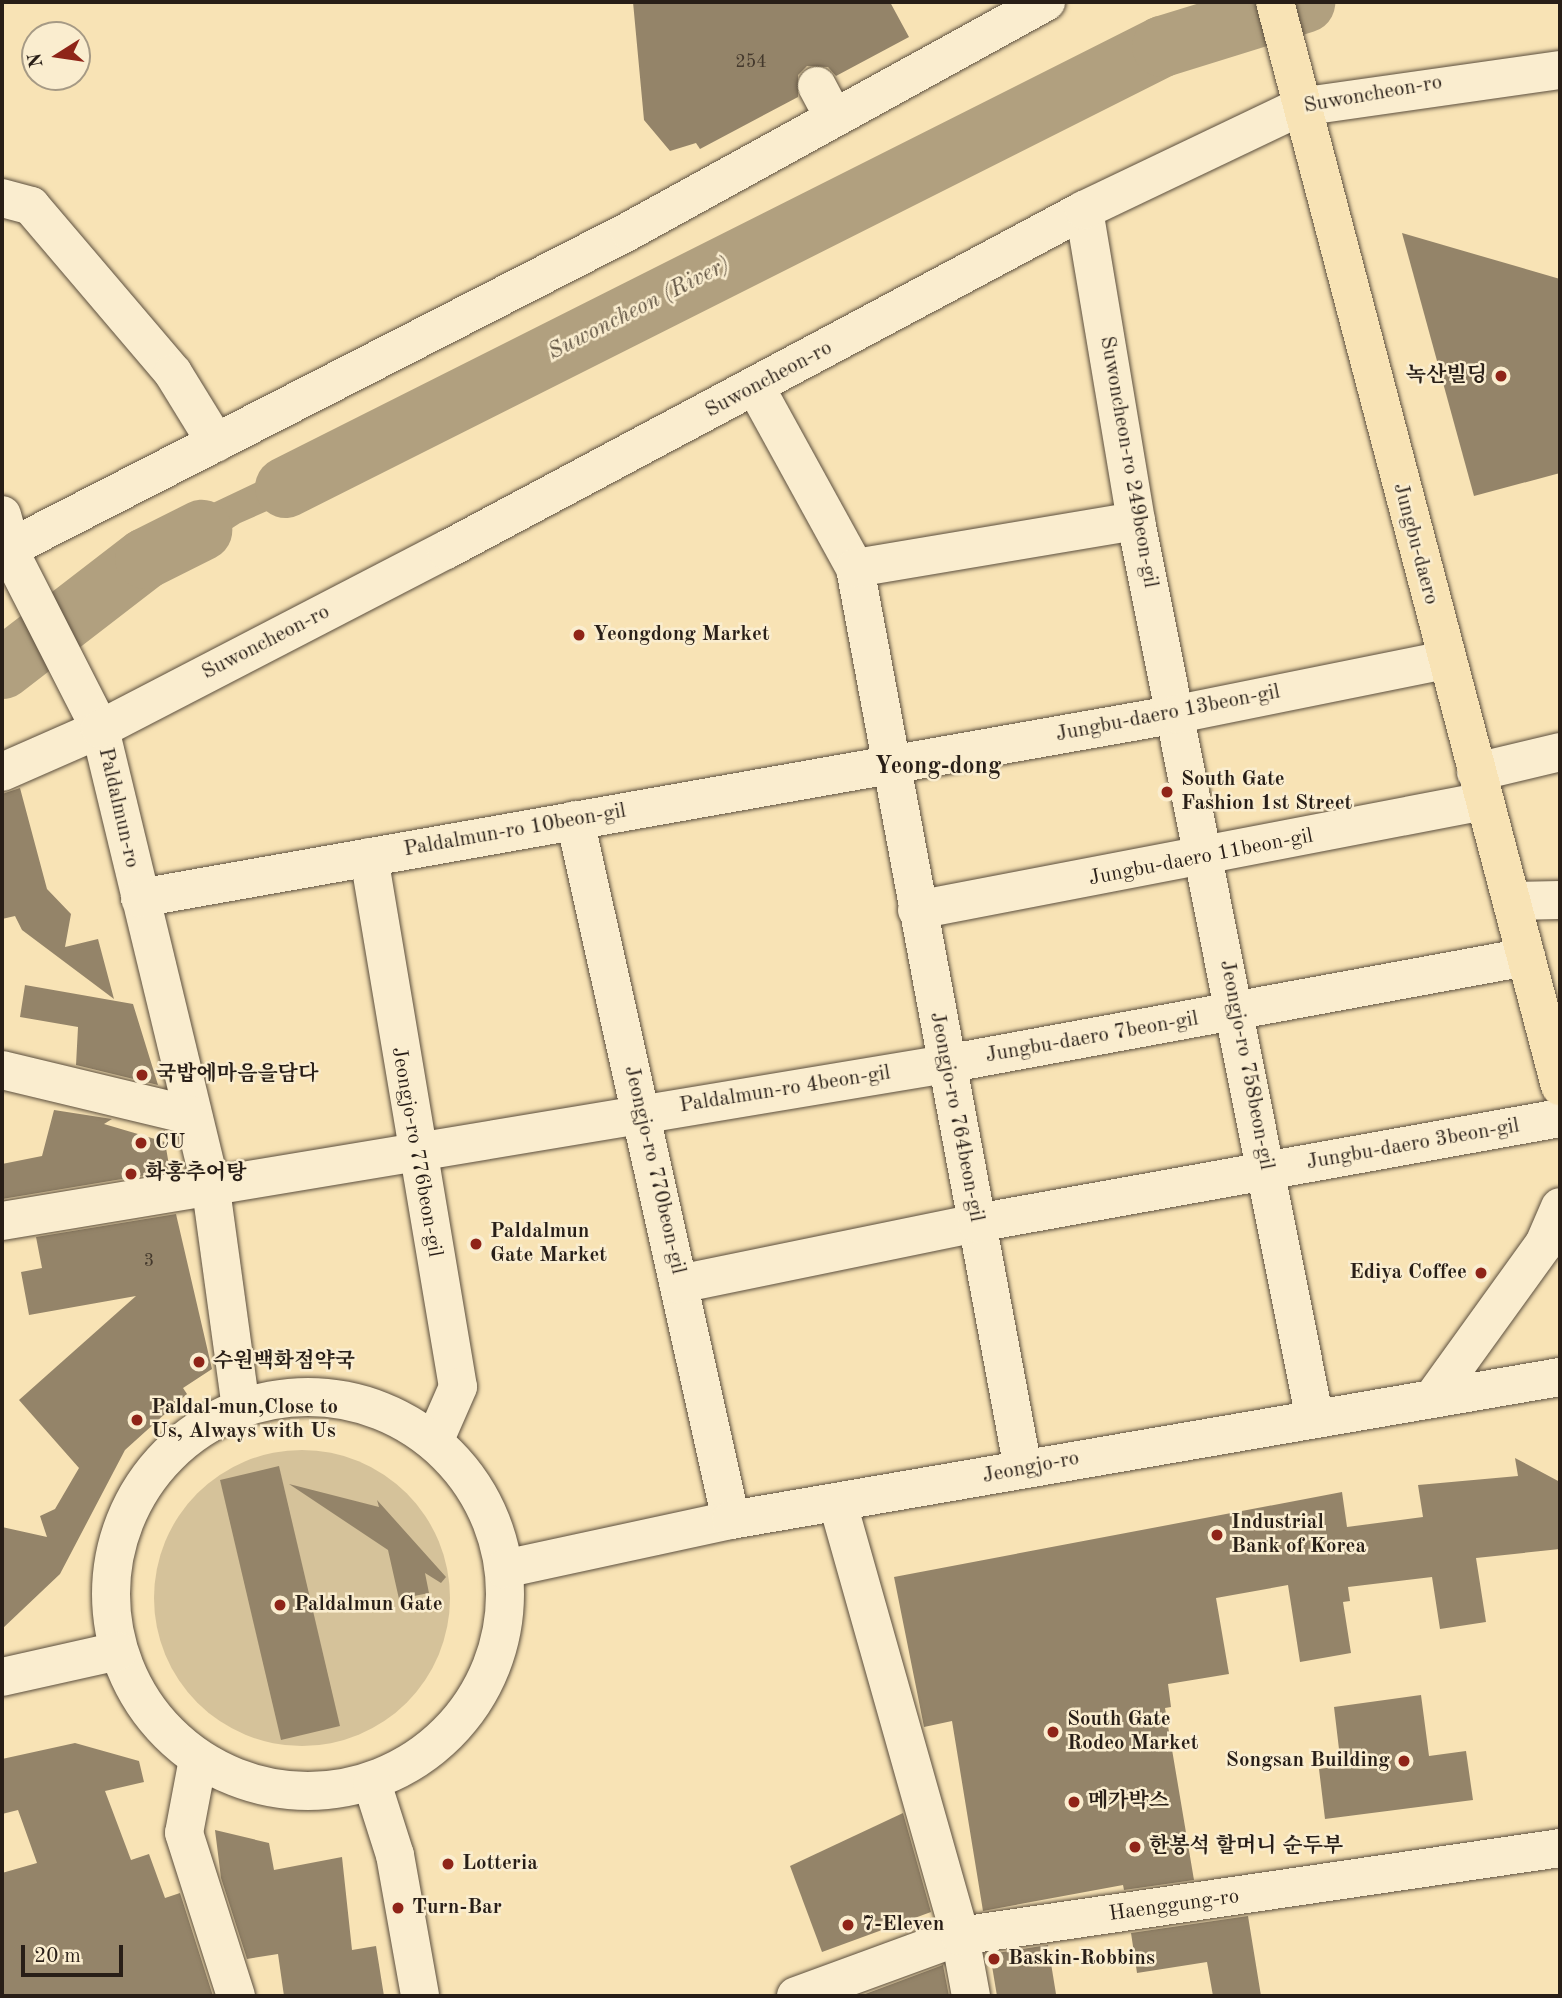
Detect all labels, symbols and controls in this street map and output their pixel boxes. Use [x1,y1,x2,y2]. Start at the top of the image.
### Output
north arrow [21,21,91,91]
text: N [26,51,48,69]
house number: 254 [735,51,767,73]
street label: Suwoncheon-ro [1302,70,1444,120]
water label: Suwoncheon (River) [544,251,734,367]
street label: Suwoncheon-ro 249beon-gil [1093,334,1163,590]
street label: Suwoncheon-ro [701,336,837,424]
place label: 녹산빌딩 [1406,363,1487,389]
marker: 녹산빌딩 [1493,368,1509,384]
street label: Jungbu-daero [1387,480,1443,608]
street label: Suwoncheon-ro [198,600,334,686]
place label: Yeongdong Market [593,622,770,648]
marker: Yeongdong Market [571,627,587,643]
street label: Jungbu-daero 13beon-gil [1054,680,1282,748]
street label: Paldalmun-ro [92,746,144,870]
district label: Yeong-dong [875,754,1001,782]
place label: South Gate Fashion 1st Street [1181,767,1352,817]
marker: South Gate Fashion 1st Street [1159,784,1175,800]
street label: Paldalmun-ro 10beon-gil [402,799,628,863]
street label: Jungbu-daero 11beon-gil [1087,824,1315,892]
street label: Jeongjo-ro 758beon-gil [1213,958,1279,1172]
street label: Jungbu-daero 7beon-gil [984,1007,1200,1069]
street label: Jeongjo-ro 764beon-gil [923,1010,989,1224]
street label: Jeongjo-ro 776beon-gil [385,1045,447,1259]
street label: Paldalmun-ro 4beon-gil [678,1061,892,1119]
place label: 국밥에마음을담다 [156,1062,318,1088]
street label: Jeongjo-ro 770beon-gil [618,1063,690,1277]
marker: 국밥에마음을담다 [134,1067,150,1083]
street label: Jungbu-daero 3beon-gil [1305,1114,1521,1176]
place label: CU [155,1130,186,1156]
marker: CU [133,1135,149,1151]
place label: 화홍추어탕 [145,1161,246,1187]
marker: 화홍추어탕 [123,1166,139,1182]
place label: Paldalmun Gate Market [490,1219,607,1269]
marker: Paldalmun Gate Market [468,1236,484,1252]
house number: 3 [144,1250,154,1272]
place label: Ediya Coffee [1349,1260,1467,1286]
marker: Ediya Coffee [1473,1265,1489,1281]
place label: 수원백화점약국 [213,1349,355,1375]
marker: 수원백화점약국 [191,1354,207,1370]
place label: Paldal-mun,Close to Us, Always with Us [151,1395,338,1445]
marker: Paldal-mun,Close to Us, Always with Us [129,1412,145,1428]
street label: Jeongjo-ro [980,1446,1082,1490]
place label: Industrial Bank of Korea [1231,1510,1366,1560]
marker: Industrial Bank of Korea [1209,1527,1225,1543]
place label: Paldalmun Gate [294,1592,443,1618]
marker: Paldalmun Gate [272,1597,288,1613]
place label: South Gate Rodeo Market [1067,1707,1198,1757]
marker: South Gate Rodeo Market [1045,1724,1061,1740]
place label: Songsan Building [1226,1748,1390,1774]
marker: Songsan Building [1396,1753,1412,1769]
place label: 메가박스 [1088,1789,1169,1815]
marker: 메가박스 [1066,1794,1082,1810]
place label: 한봉석 할머니 순두부 [1149,1834,1343,1860]
marker: 한봉석 할머니 순두부 [1127,1839,1143,1855]
place label: Lotteria [462,1851,538,1877]
marker: Lotteria [440,1856,456,1872]
street label: Haenggung-ro [1107,1884,1241,1928]
place label: Turn-Bar [412,1895,502,1921]
marker: Turn-Bar [390,1900,406,1916]
place label: 7-Eleven [862,1912,944,1938]
marker: 7-Eleven [840,1917,856,1933]
scale bar [24,1932,126,1976]
text: 20 m [34,1946,81,1967]
place label: Baskin-Robbins [1008,1946,1155,1972]
marker: Baskin-Robbins [986,1951,1002,1967]

